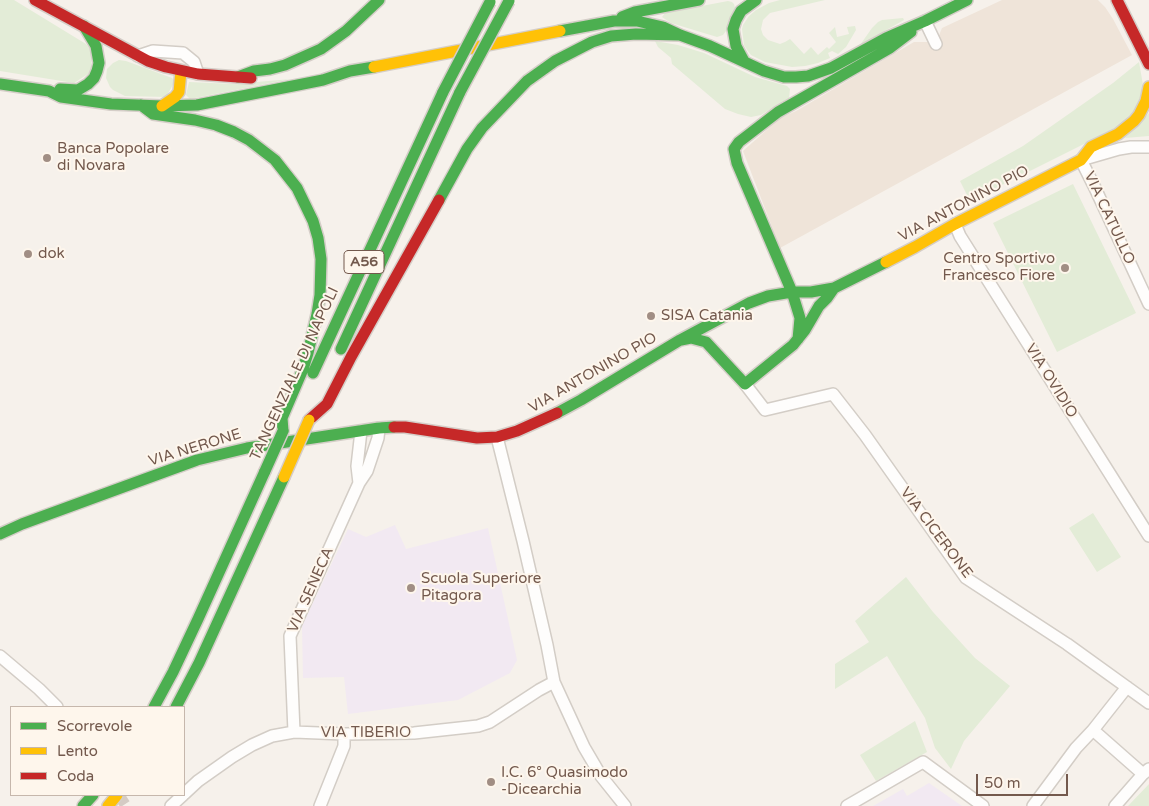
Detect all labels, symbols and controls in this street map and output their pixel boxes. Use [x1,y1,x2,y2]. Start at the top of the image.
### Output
place label: Banca Popolare di Novara [57,140,169,175]
marker: Banca Popolare di Novara [41,152,53,164]
street label: VIA ANTONINO PIO [896,162,1032,246]
street label: VIA CATULLO [1080,169,1138,267]
place label: dok [38,245,65,263]
marker: dok [22,248,34,260]
road number: A56 [344,250,384,274]
place label: Centro Sportivo Francesco Fiore [943,250,1055,285]
marker: Centro Sportivo Francesco Fiore [1059,262,1071,274]
street label: TANGENZIALE DI NAPOLI [247,284,343,464]
place label: SISA Catania [661,307,753,325]
marker: SISA Catania [645,310,657,322]
street label: VIA ANTONINO PIO [526,329,660,417]
street label: VIA OVIDIO [1021,341,1081,421]
street label: VIA NERONE [147,425,243,471]
street label: VIA CICERONE [896,484,976,582]
street label: VIA SENECA [284,544,338,636]
place label: Scuola Superiore Pitagora [421,570,541,605]
marker: Scuola Superiore Pitagora [405,582,417,594]
legend [10,706,185,796]
text: Scorrevole [57,717,132,735]
street label: VIA TIBERIO [321,724,411,742]
text: Lento [57,742,98,760]
place label: I.C. 6° Quasimodo -Dicearchia [501,764,628,799]
scale bar [979,764,1072,796]
text: Coda [57,767,94,785]
text: 50 m [984,774,1021,792]
marker: I.C. 6° Quasimodo -Dicearchia [485,776,497,788]

